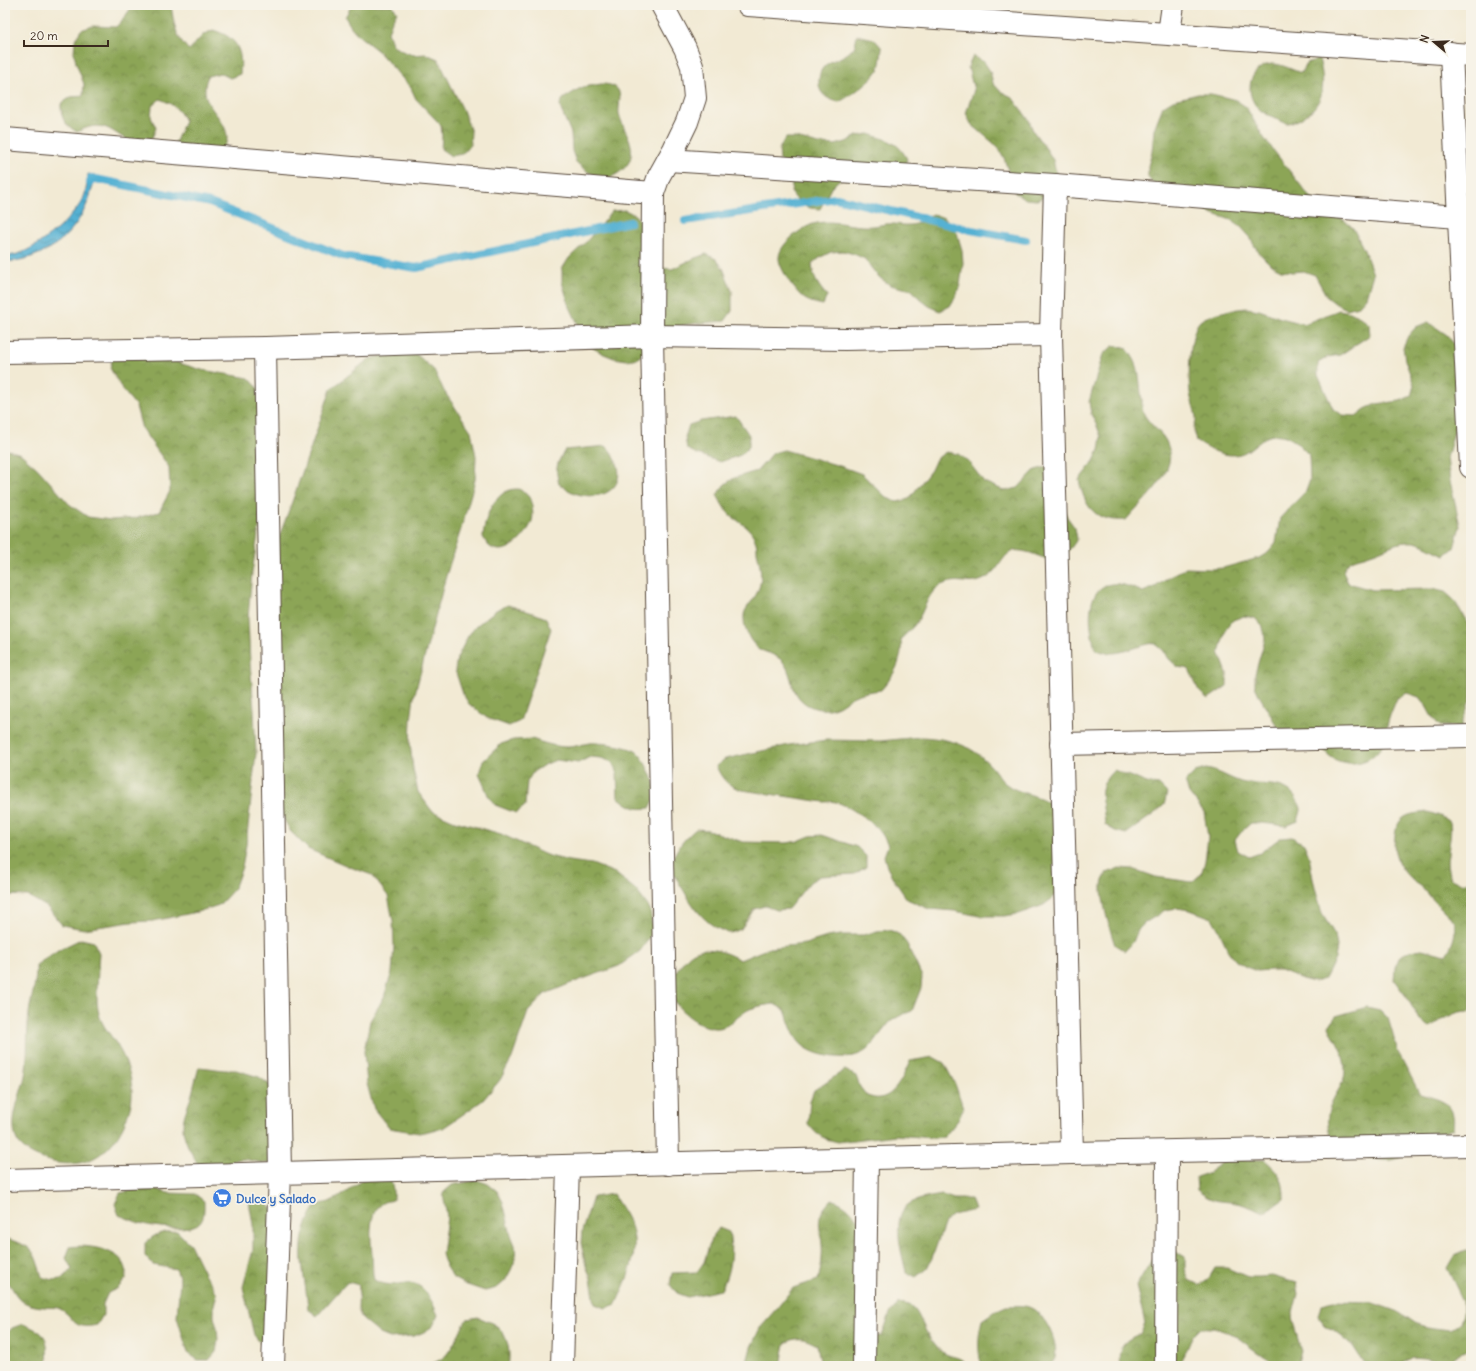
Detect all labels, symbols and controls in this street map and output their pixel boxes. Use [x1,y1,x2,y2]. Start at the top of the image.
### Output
scale bar [24,22,108,48]
north arrow [1414,22,1454,62]
text: 20 m [30,28,58,43]
text: N [1417,33,1432,45]
supermarket icon: Dulce y Salado [211,1187,233,1209]
place label: Dulce y Salado [236,1191,316,1207]

